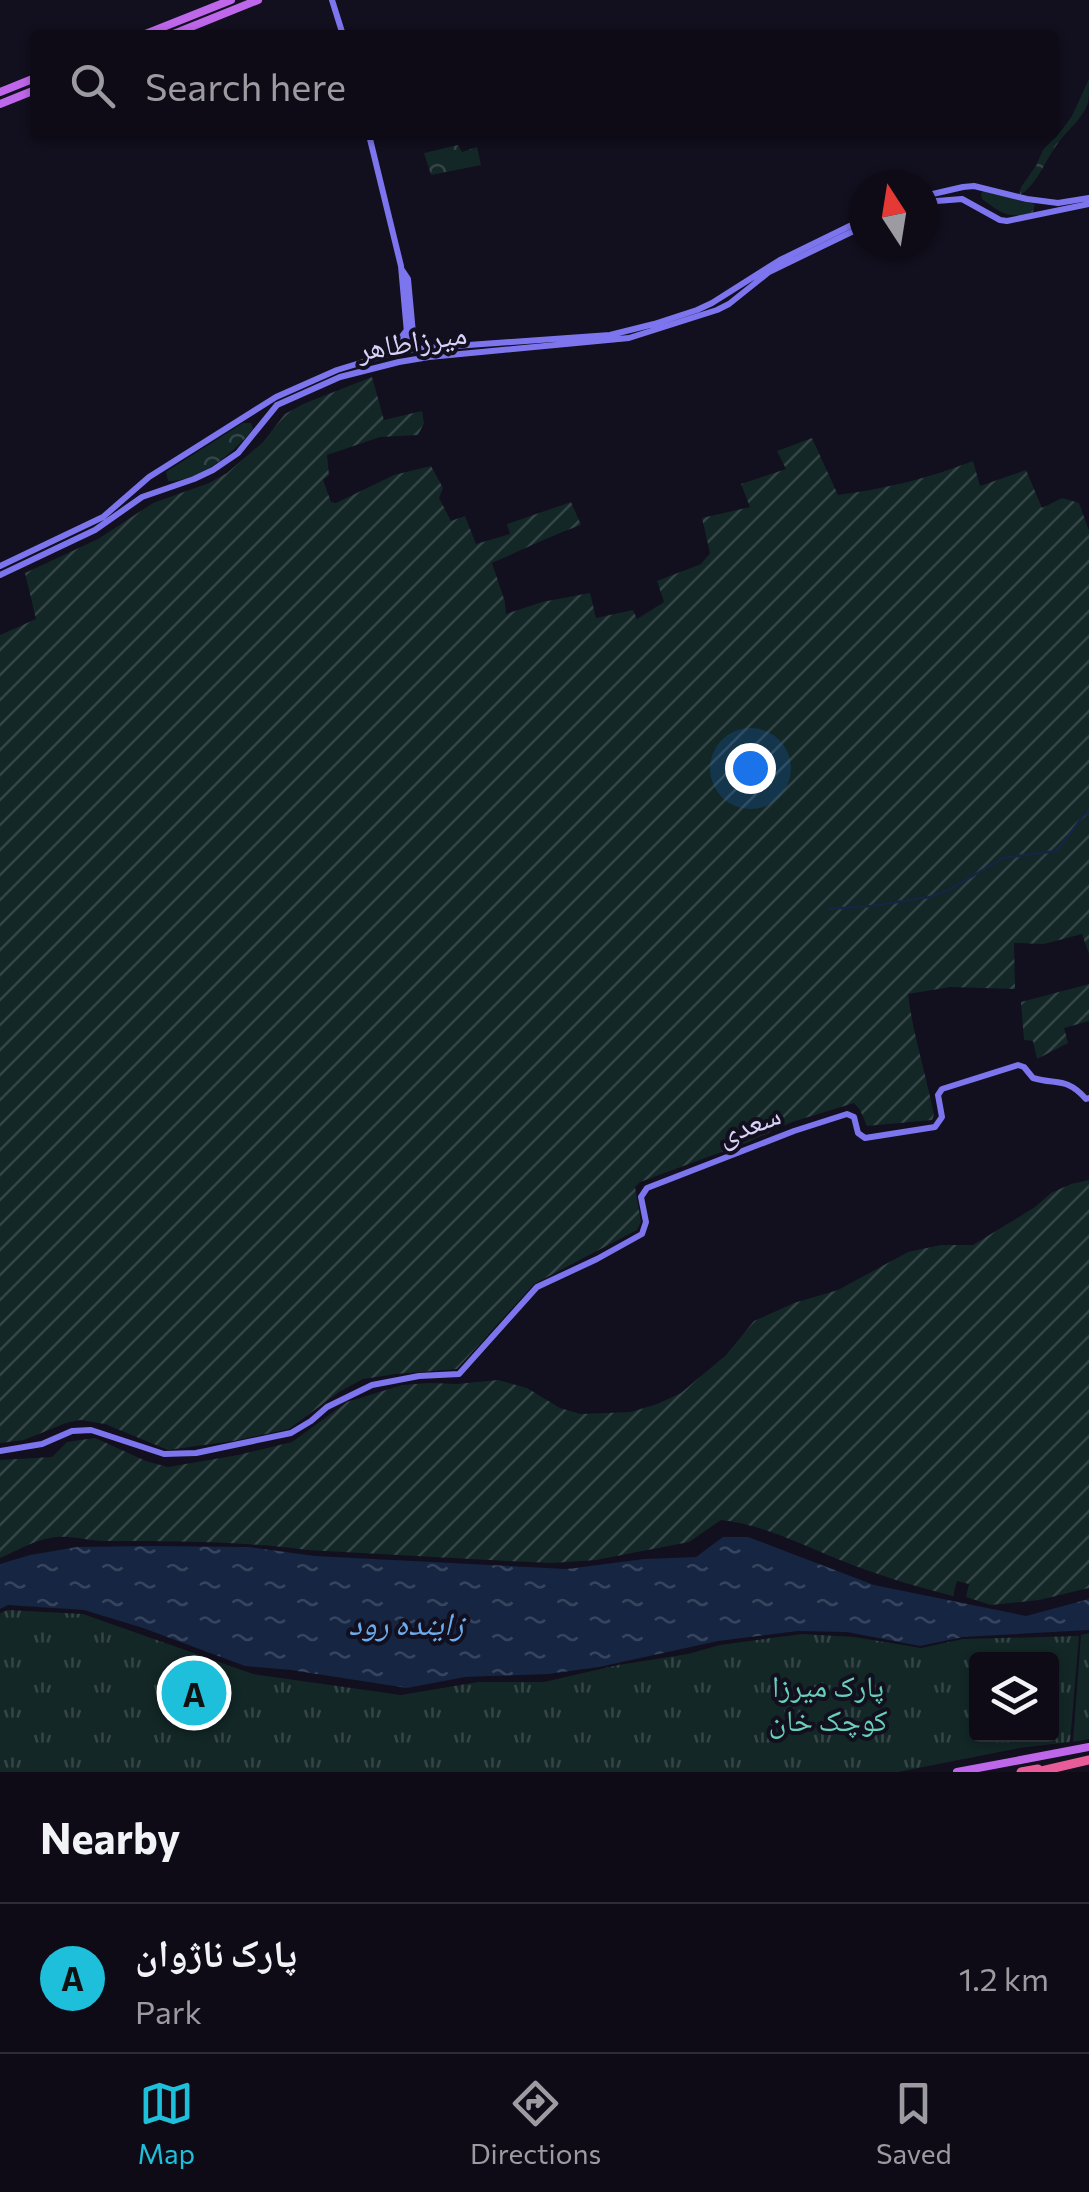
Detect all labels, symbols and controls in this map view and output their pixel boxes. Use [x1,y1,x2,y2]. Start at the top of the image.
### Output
search box [30,30,1059,140]
icon: search [65,58,120,113]
text: Search here [145,62,346,109]
north arrow [849,170,939,260]
street label: میرزاطاهر [353,313,469,367]
your location [725,743,776,794]
street label: سعدی [711,1094,786,1153]
water label: زاینده رود [348,1602,466,1642]
map controls [969,1652,1059,1742]
button: layers [969,1652,1059,1742]
pin: A [162,1656,226,1730]
park label: پارک میرزا کوچک خان [769,1666,887,1739]
text: Nearby [40,1811,180,1863]
text: پارک ناژوان [135,1928,297,1975]
text: A [61,1958,84,1998]
text: 1.2 km [959,1958,1049,1998]
text: Park [135,1991,202,2031]
tab: Map [137,2076,195,2170]
tab: Directions [470,2076,601,2170]
tab: Saved [876,2076,952,2170]

